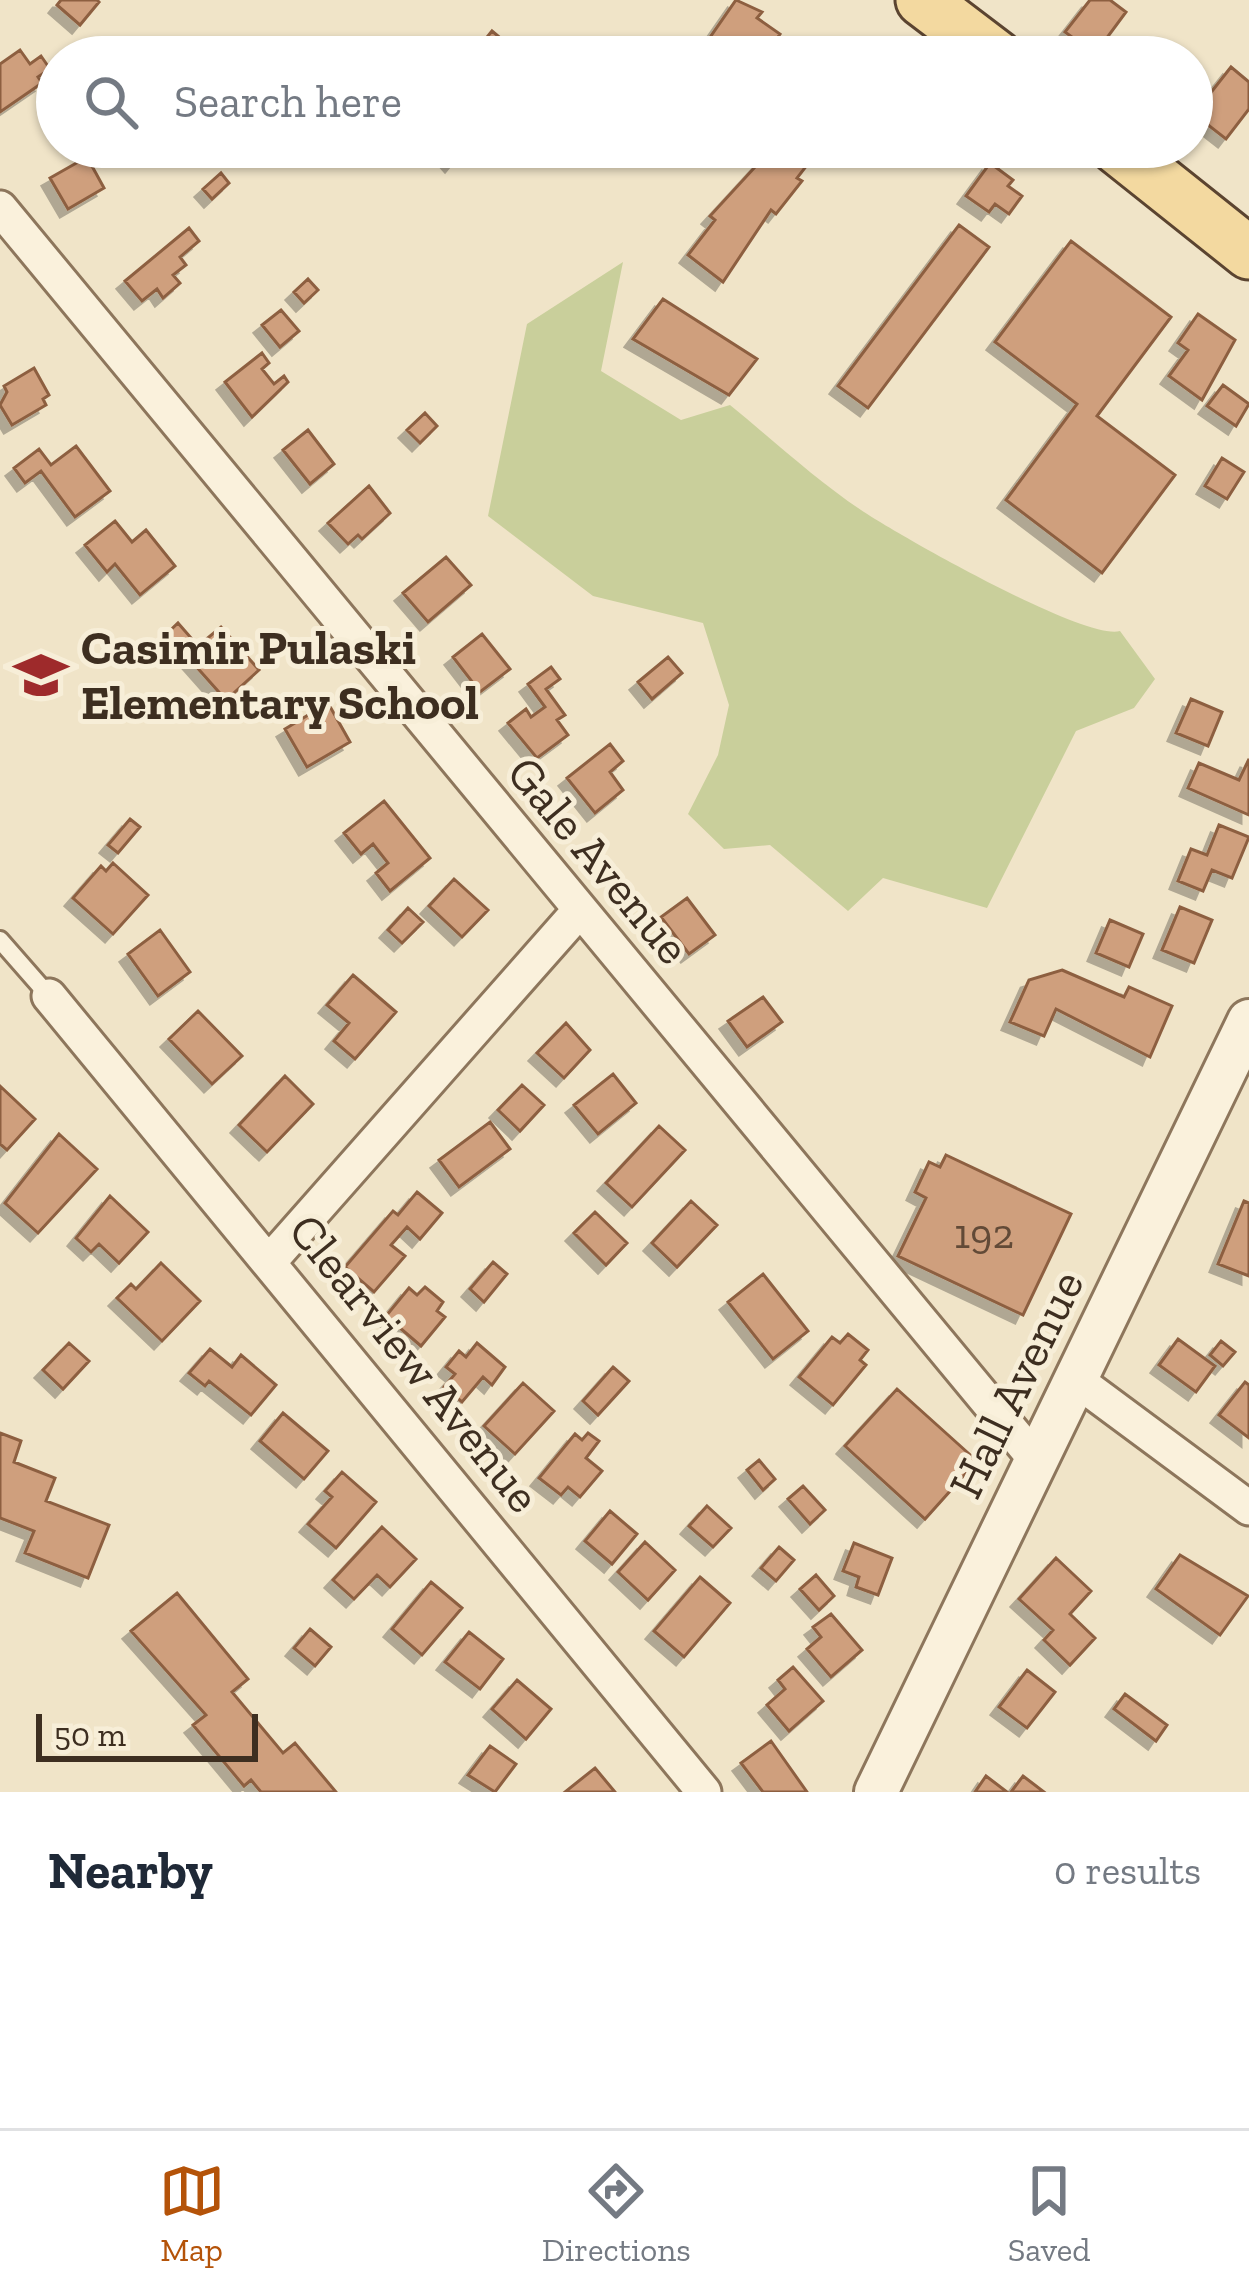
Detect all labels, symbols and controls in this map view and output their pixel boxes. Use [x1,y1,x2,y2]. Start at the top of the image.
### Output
search box [36,36,1213,168]
icon: search [78,69,144,135]
text: Search here [174,75,402,129]
place label: Casimir Pulaski Elementary School [81,619,479,731]
school or university icon: Casimir Pulaski Elementary School [12,646,70,704]
street label: Gale Avenue [496,745,702,975]
street label: Clearview Avenue [277,1203,553,1523]
house number: 192 [954,1208,1014,1259]
street label: Hall Avenue [936,1261,1096,1507]
scale bar [36,1708,258,1761]
text: 50 m [54,1715,126,1754]
text: Nearby [48,1840,213,1901]
text: 0 results [1054,1847,1201,1894]
tab: Map [159,2158,225,2269]
tab: Directions [542,2158,691,2269]
tab: Saved [1008,2158,1090,2269]

